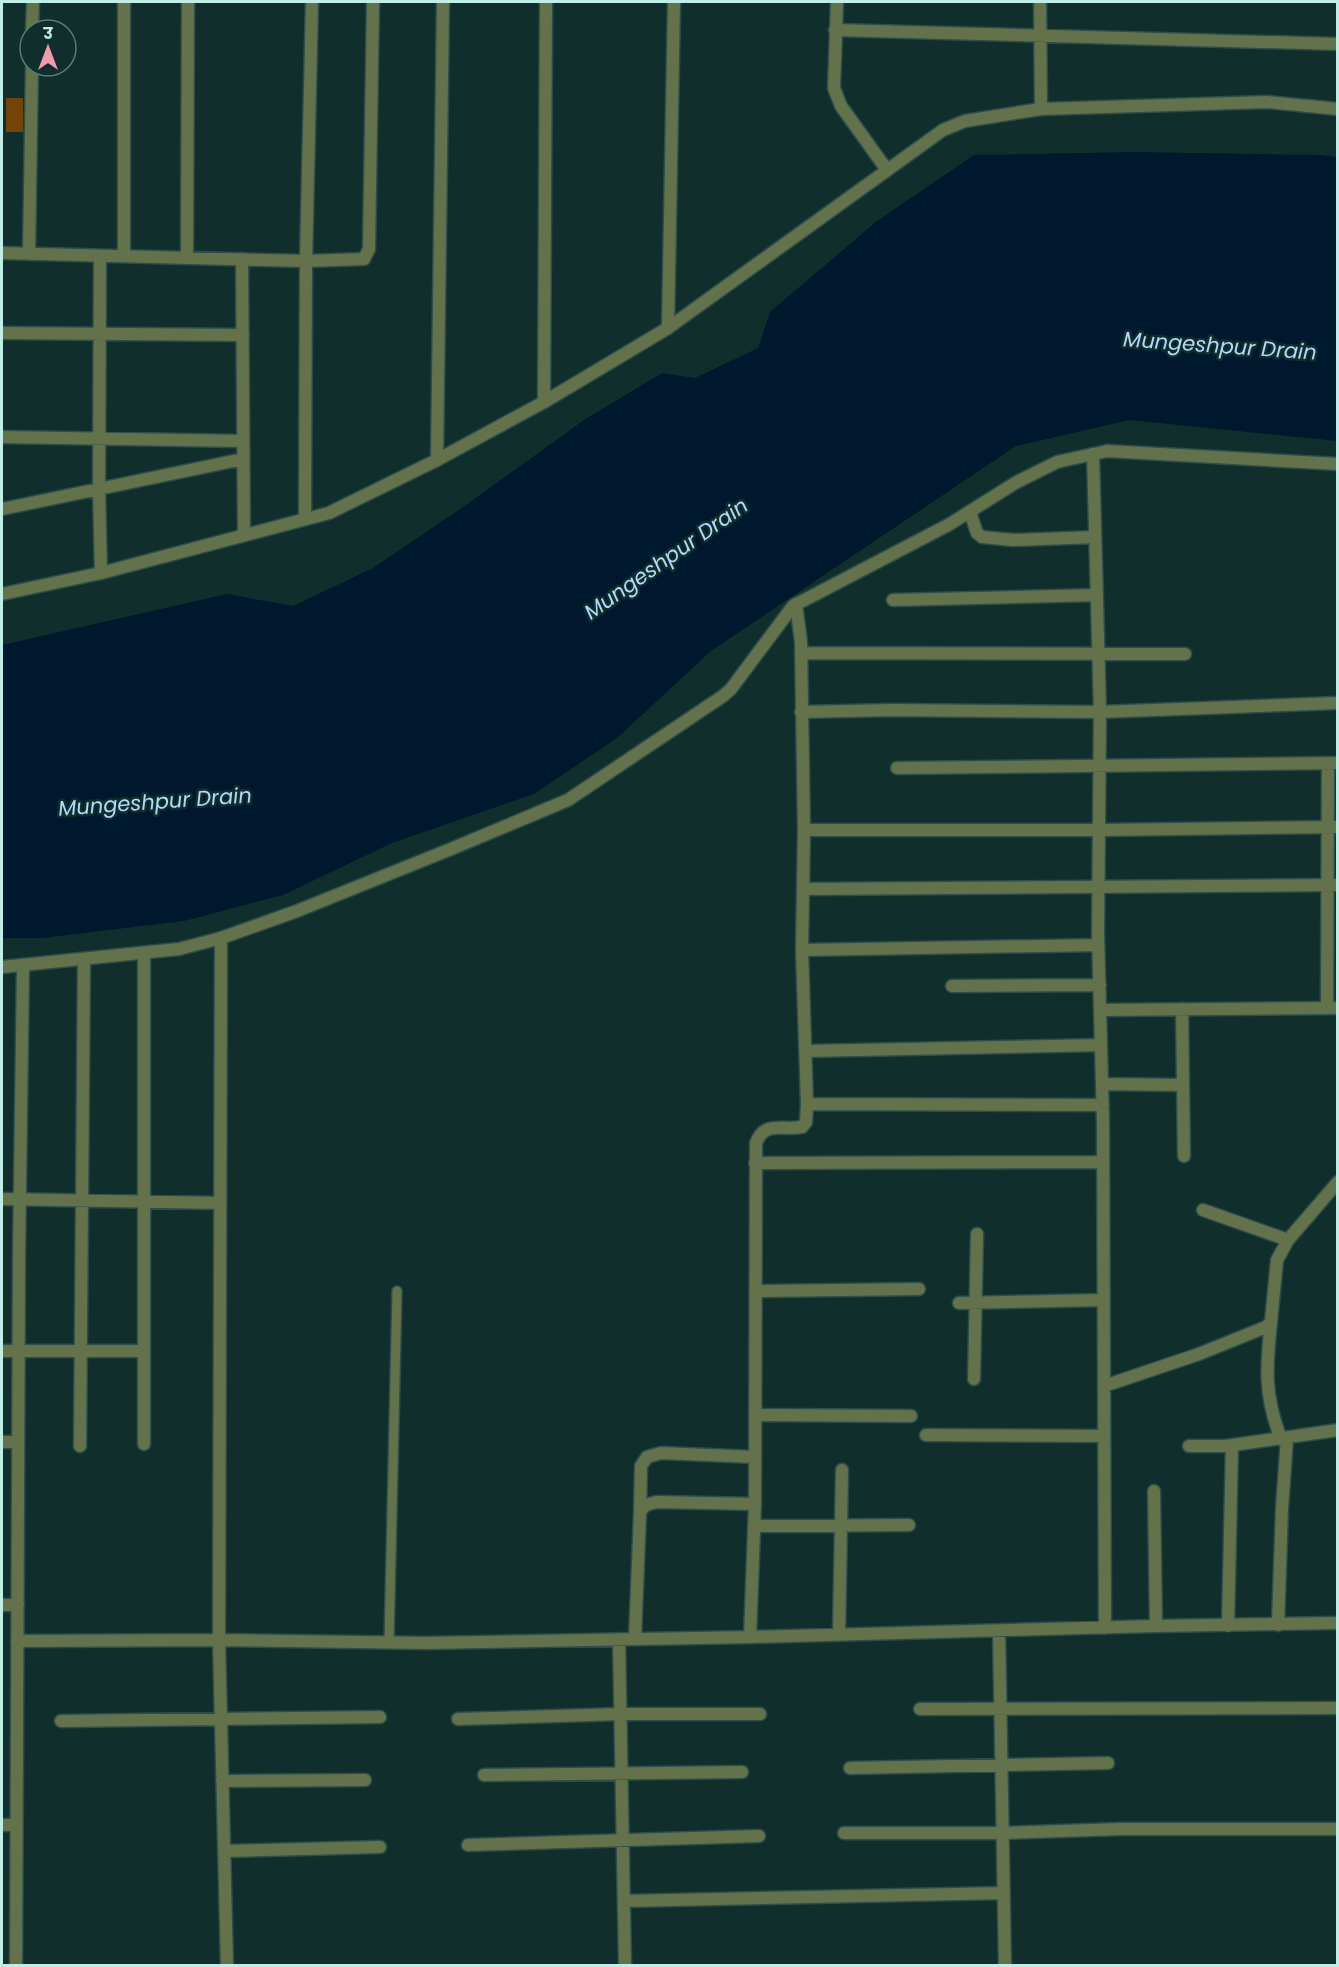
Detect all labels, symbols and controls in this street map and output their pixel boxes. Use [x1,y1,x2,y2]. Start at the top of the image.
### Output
north arrow [18,18,78,78]
text: उ [42,22,53,45]
water label: Mungeshpur Drain [1122,324,1318,367]
water label: Mungeshpur Drain [578,491,753,626]
water label: Mungeshpur Drain [57,780,253,823]

